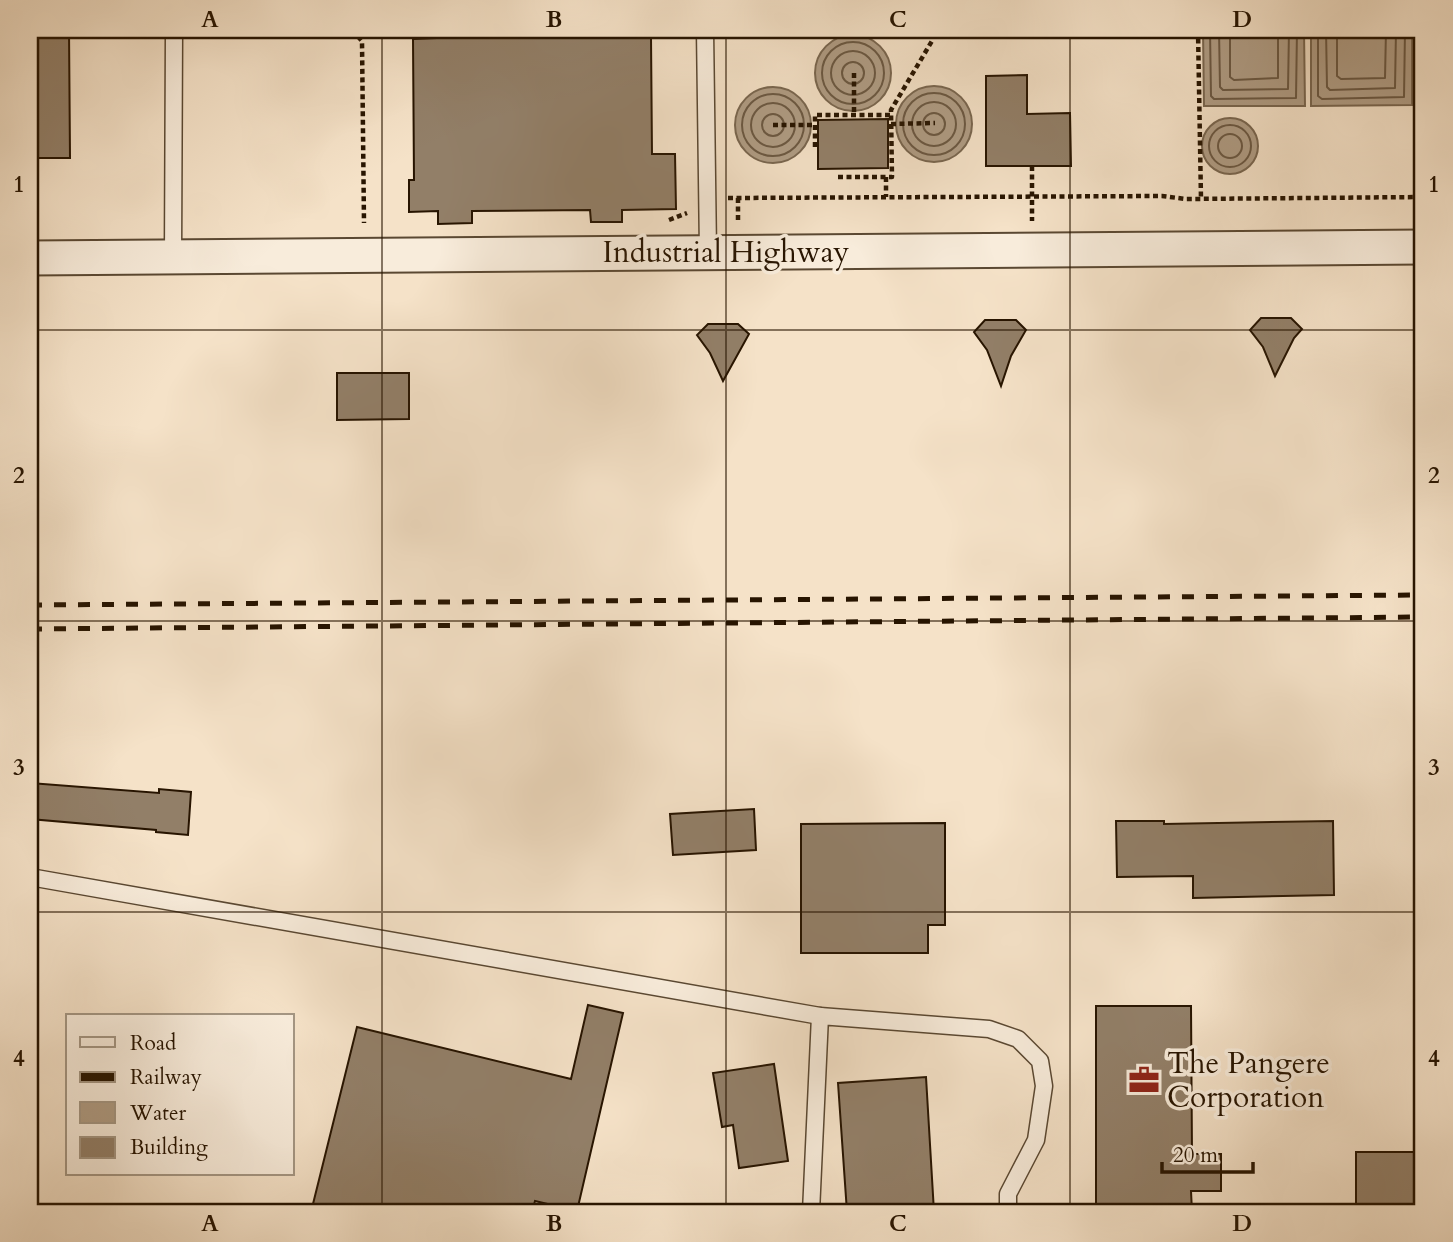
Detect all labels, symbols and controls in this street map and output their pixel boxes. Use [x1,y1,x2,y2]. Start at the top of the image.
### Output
text: A [201,4,219,35]
text: B [546,4,562,35]
text: C [889,4,907,35]
text: D [1232,4,1252,35]
text: 1 [13,169,25,200]
text: 1 [1428,169,1440,200]
street label: Industrial Highway [603,232,850,273]
text: 2 [13,460,25,491]
text: 2 [1428,460,1440,491]
text: 3 [13,752,25,783]
text: 3 [1428,752,1440,783]
legend [66,1014,294,1176]
text: Road [130,1029,176,1058]
text: 4 [13,1043,25,1074]
place label: The Pangere Corporation [1167,1043,1330,1118]
text: 4 [1428,1043,1440,1074]
text: Railway [130,1063,202,1092]
office icon: The Pangere Corporation [1127,1063,1161,1097]
text: Water [129,1099,186,1128]
scale bar [1162,1130,1254,1174]
text: Building [130,1133,208,1162]
text: 20 m [1173,1141,1218,1170]
text: A [201,1208,219,1239]
text: B [546,1208,562,1239]
text: C [889,1208,907,1239]
text: D [1232,1208,1252,1239]

